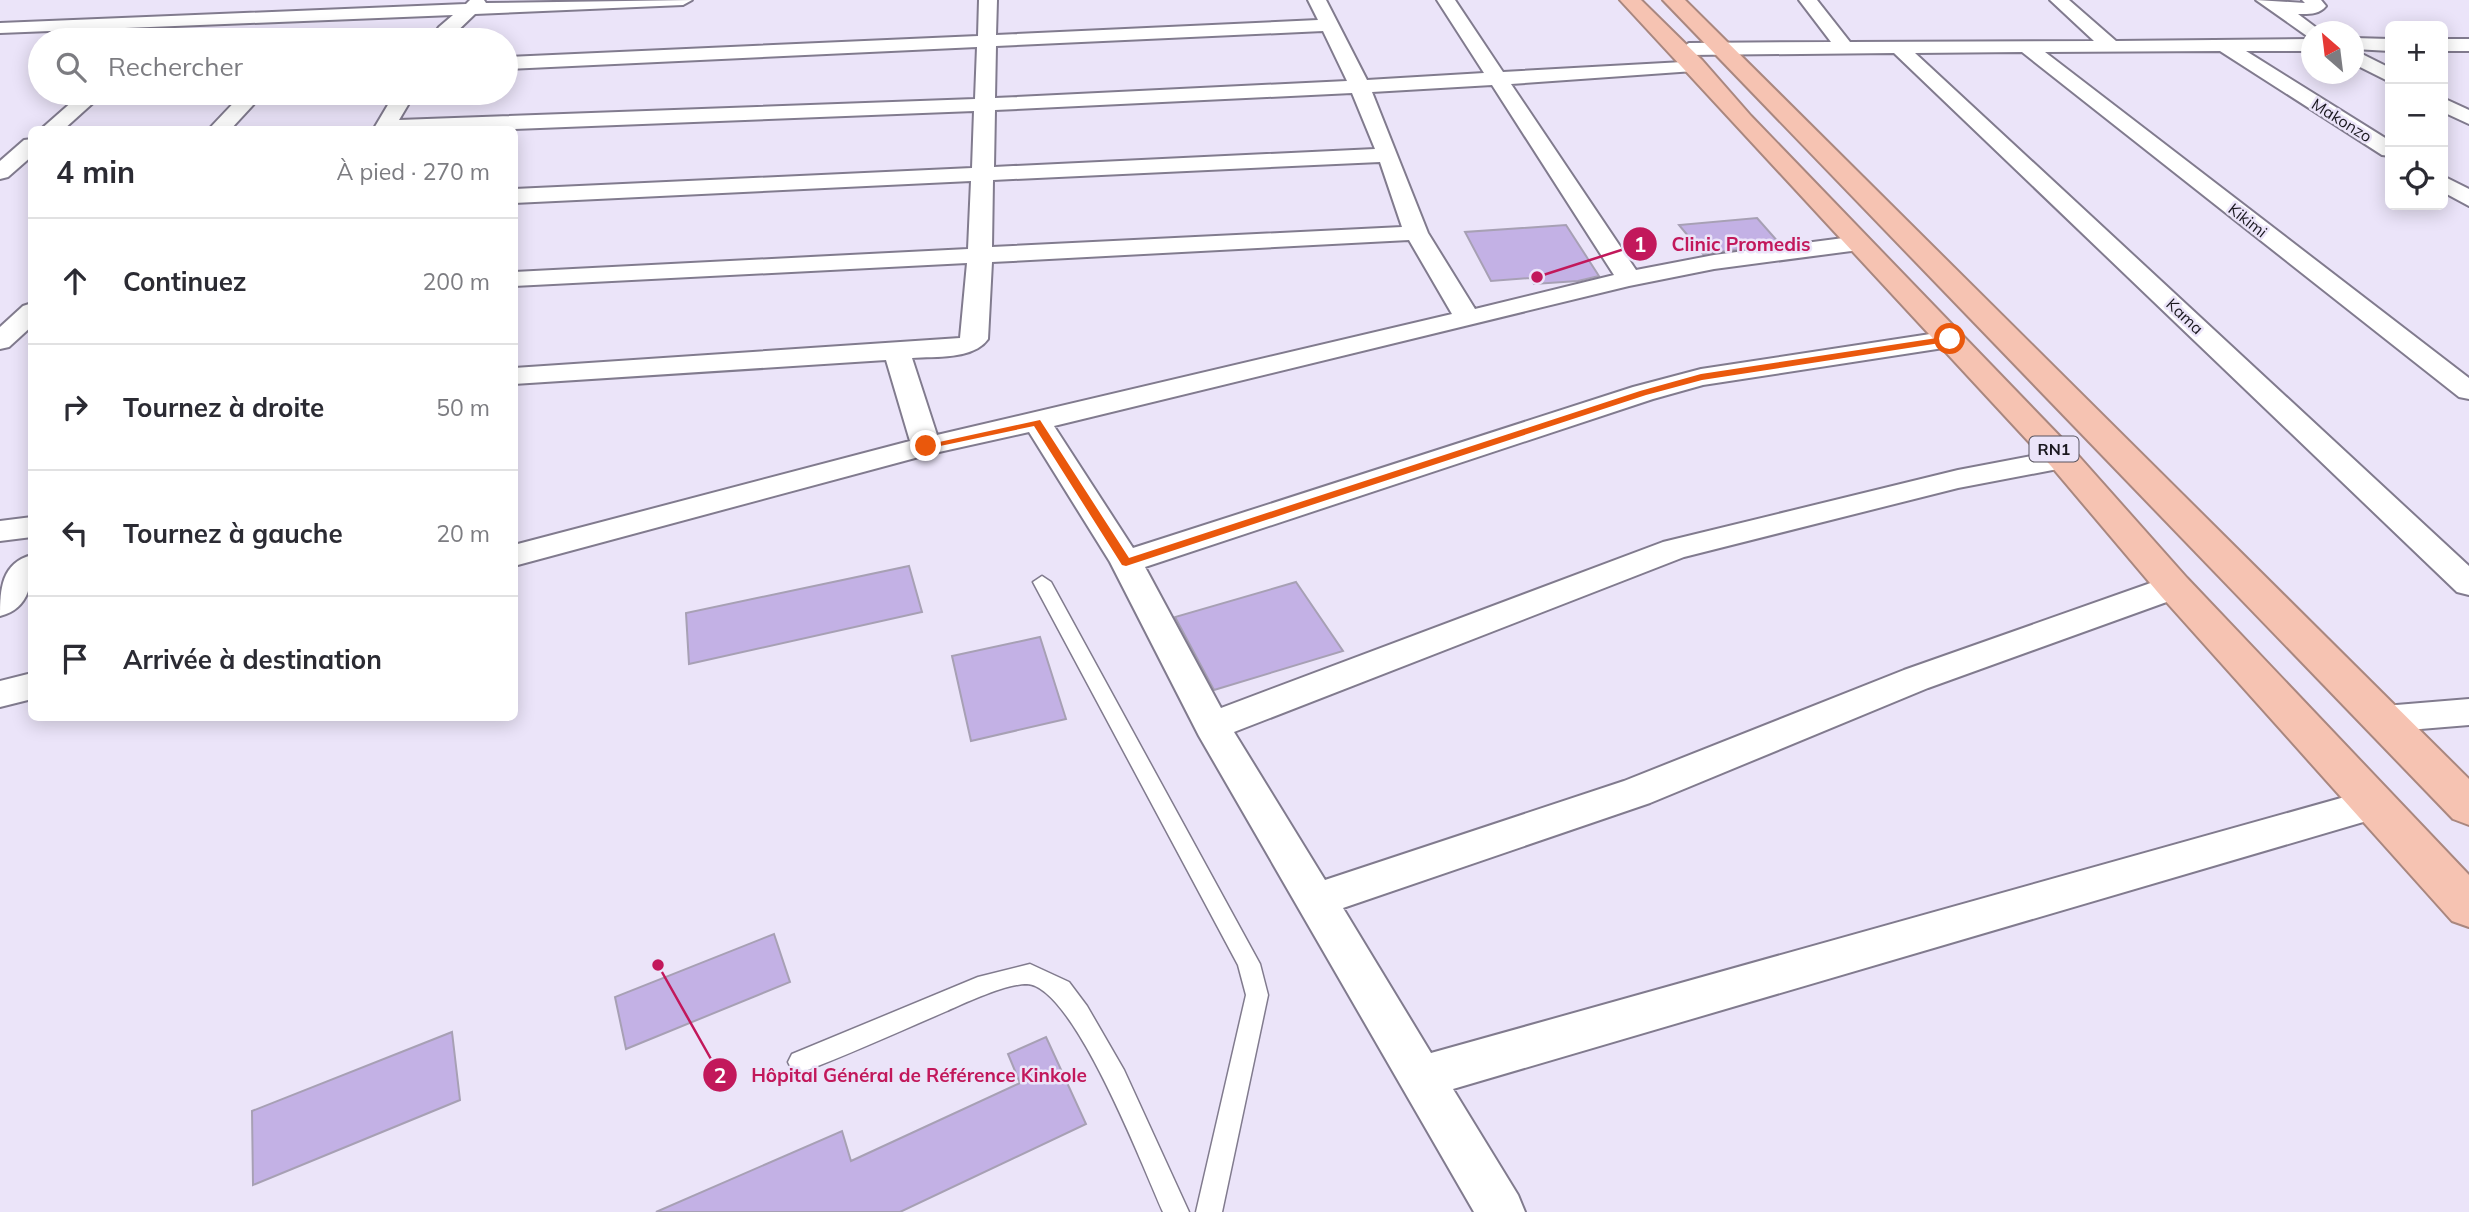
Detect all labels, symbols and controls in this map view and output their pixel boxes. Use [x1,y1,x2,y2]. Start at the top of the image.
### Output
north arrow [2301,21,2364,84]
map controls [2385,21,2448,210]
button: + [2385,21,2448,84]
search box [28,28,518,105]
icon: search [52,48,90,86]
text: Rechercher [108,50,243,83]
button: − [2385,84,2448,147]
street label: Makonzo [2308,94,2376,146]
button: locate [2385,147,2448,210]
text: 4 min [56,153,135,191]
text: À pied · 270 m [337,157,490,186]
street label: Kikimi [2225,199,2271,241]
callout: Clinic Promedis [1622,224,1824,264]
text: 1 [1634,231,1646,257]
text: Clinic Promedis [1672,232,1810,256]
icon: ahead [56,262,94,300]
text: Continuez [123,265,247,298]
text: 200 m [422,267,490,296]
street label: Kama [2162,294,2208,338]
route start [1934,323,1965,354]
icon: right [56,388,94,426]
text: Tournez à droite [123,391,324,424]
text: 50 m [436,393,490,422]
route end [910,430,941,461]
road number: RN1 [2030,436,2078,462]
icon: left [56,514,94,552]
text: Tournez à gauche [123,517,343,550]
text: 20 m [436,519,490,548]
icon: arrive [56,640,94,678]
text: Arrivée à destination [123,643,382,676]
callout: Hôpital Général de Référence Kinkole [702,1055,1101,1095]
text: 2 [714,1062,726,1088]
text: Hôpital Général de Référence Kinkole [751,1063,1087,1087]

